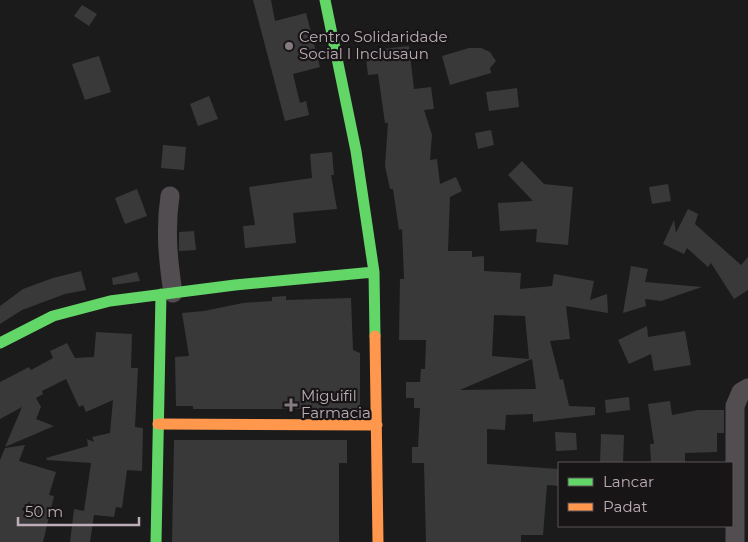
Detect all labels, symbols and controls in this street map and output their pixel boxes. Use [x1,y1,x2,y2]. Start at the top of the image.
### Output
place label: Centro Solidaridade Social I Inclusaun [299,27,448,63]
marker: Centro Solidaridade Social I Inclusaun [283,40,295,52]
place label: Miguifil Farmacia [301,386,371,422]
marker: Miguifil Farmacia [285,399,297,411]
legend [558,462,733,527]
text: Lancar [603,472,654,491]
scale bar [18,494,139,526]
text: Padat [603,497,648,516]
text: 50 m [25,502,63,521]

